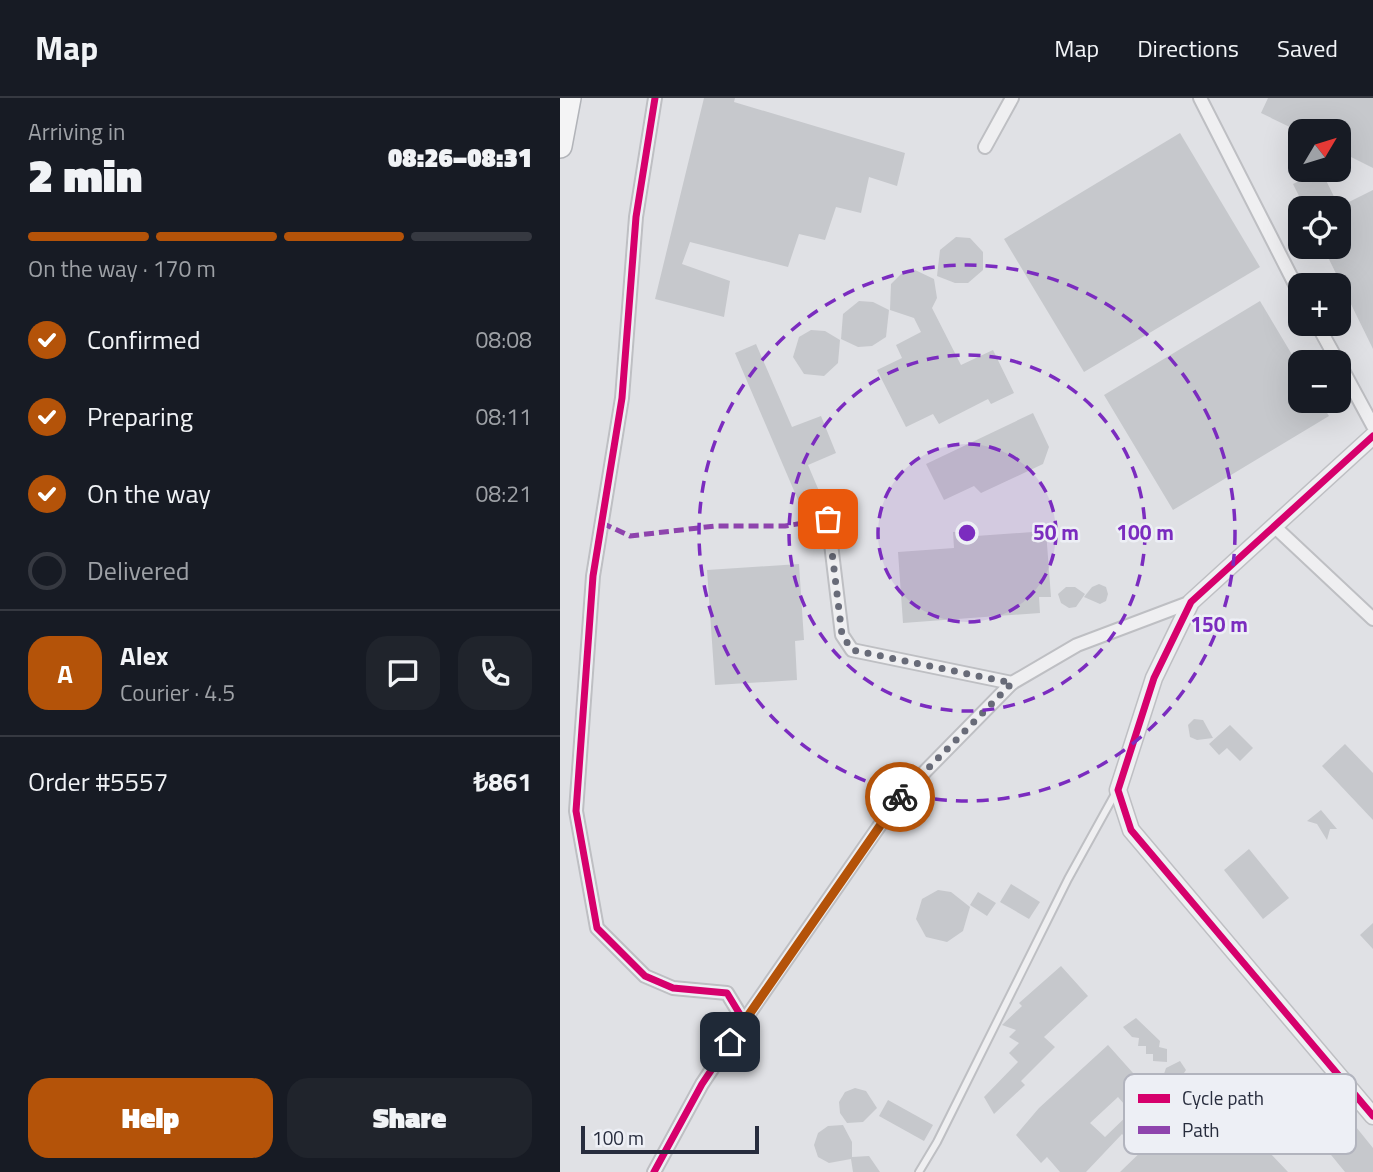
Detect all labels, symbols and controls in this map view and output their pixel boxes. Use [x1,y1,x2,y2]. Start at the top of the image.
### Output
text: Map [35,23,98,73]
text: Map [1054,30,1099,66]
text: Directions [1137,30,1239,66]
text: Saved [1277,30,1338,66]
text: Arriving in [28,114,125,149]
north arrow [1288,119,1351,182]
map controls [1288,119,1351,413]
text: 08:26–08:31 [388,138,532,177]
text: 2 min [28,140,142,210]
button: locate [1288,196,1351,259]
text: On the way · 170 m [28,251,216,286]
button: + [1288,273,1351,336]
text: Confirmed [87,320,201,359]
icon: check [28,321,66,359]
text: 08:08 [475,322,532,357]
button: − [1288,350,1351,413]
text: Preparing [87,397,193,436]
icon: check [28,398,66,436]
text: 08:11 [475,399,532,434]
text: On the way [87,474,211,513]
icon: check [28,475,66,513]
text: 08:21 [475,476,532,511]
pin [798,489,858,549]
icon: bag [809,500,847,538]
text: 50 m [1033,516,1079,548]
text: 100 m [1116,516,1174,548]
centre of rings [955,521,979,545]
text: Delivered [87,551,190,590]
text: 150 m [1190,608,1248,640]
text: Alex [120,636,168,675]
button: chat [366,636,440,710]
button: phone [458,636,532,710]
text: A [57,654,73,693]
text: Courier · 4.5 [120,675,235,710]
text: Order #5557 [28,762,168,801]
text: ₺861 [473,762,532,801]
courier [865,762,935,832]
icon: bike [881,778,919,816]
pin [700,1012,760,1072]
icon: home [711,1023,749,1061]
legend [1124,1074,1356,1154]
button: Help [28,1078,273,1158]
button: Share [287,1078,532,1158]
text: Cycle path [1182,1083,1264,1112]
text: Path [1182,1115,1220,1144]
scale bar [581,1123,760,1155]
text: 100 m [592,1123,644,1152]

